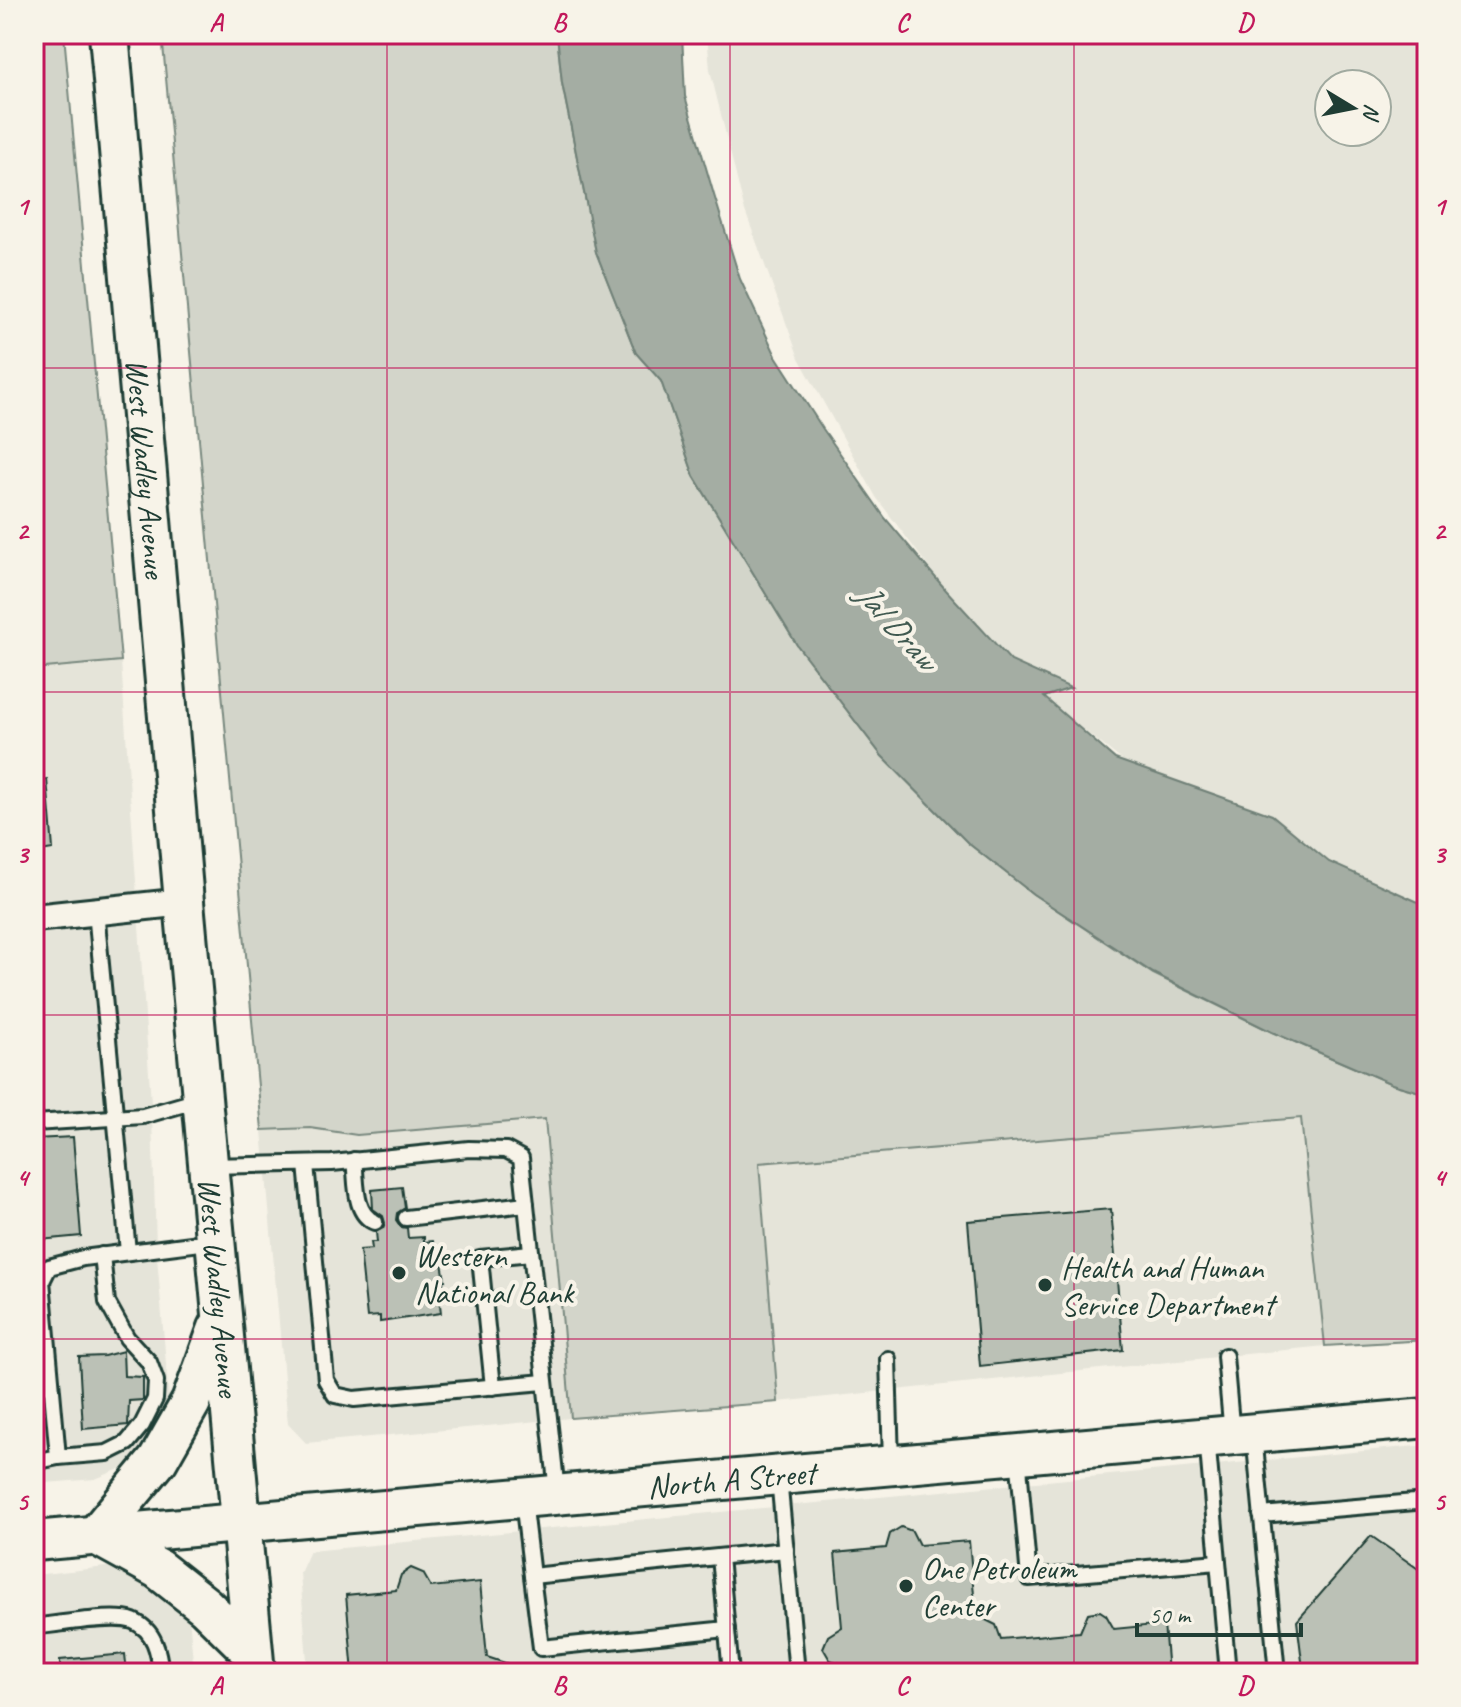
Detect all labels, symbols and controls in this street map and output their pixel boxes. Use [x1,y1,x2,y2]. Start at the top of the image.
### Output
text: A [209,6,224,39]
text: B [552,6,568,39]
text: C [896,6,912,39]
text: D [1237,6,1255,39]
north arrow [1313,68,1393,148]
text: N [1356,102,1387,124]
text: 1 [16,190,31,223]
text: 1 [1433,190,1448,223]
street label: West Wadley Avenue [117,357,177,582]
text: 2 [16,514,30,547]
text: 2 [1433,514,1447,547]
water label: Jal Draw [845,571,951,682]
text: 3 [16,838,30,871]
text: 3 [1433,838,1447,871]
text: 4 [16,1161,31,1194]
text: 4 [1433,1161,1448,1194]
street label: West Wadley Avenue [189,1176,250,1401]
place label: Western National Bank [415,1235,575,1313]
place label: Health and Human Service Department [1061,1247,1278,1325]
marker: Western National Bank [390,1264,408,1282]
marker: Health and Human Service Department [1036,1276,1054,1294]
street label: North A Street [646,1451,821,1507]
text: 5 [16,1485,30,1518]
text: 5 [1433,1485,1447,1518]
place label: One Petroleum Center [922,1548,1079,1626]
marker: One Petroleum Center [897,1577,915,1595]
scale bar [1137,1587,1301,1637]
text: 50 m [1149,1600,1192,1630]
text: A [209,1669,224,1702]
text: B [552,1669,568,1702]
text: C [896,1669,912,1702]
text: D [1237,1669,1255,1702]

